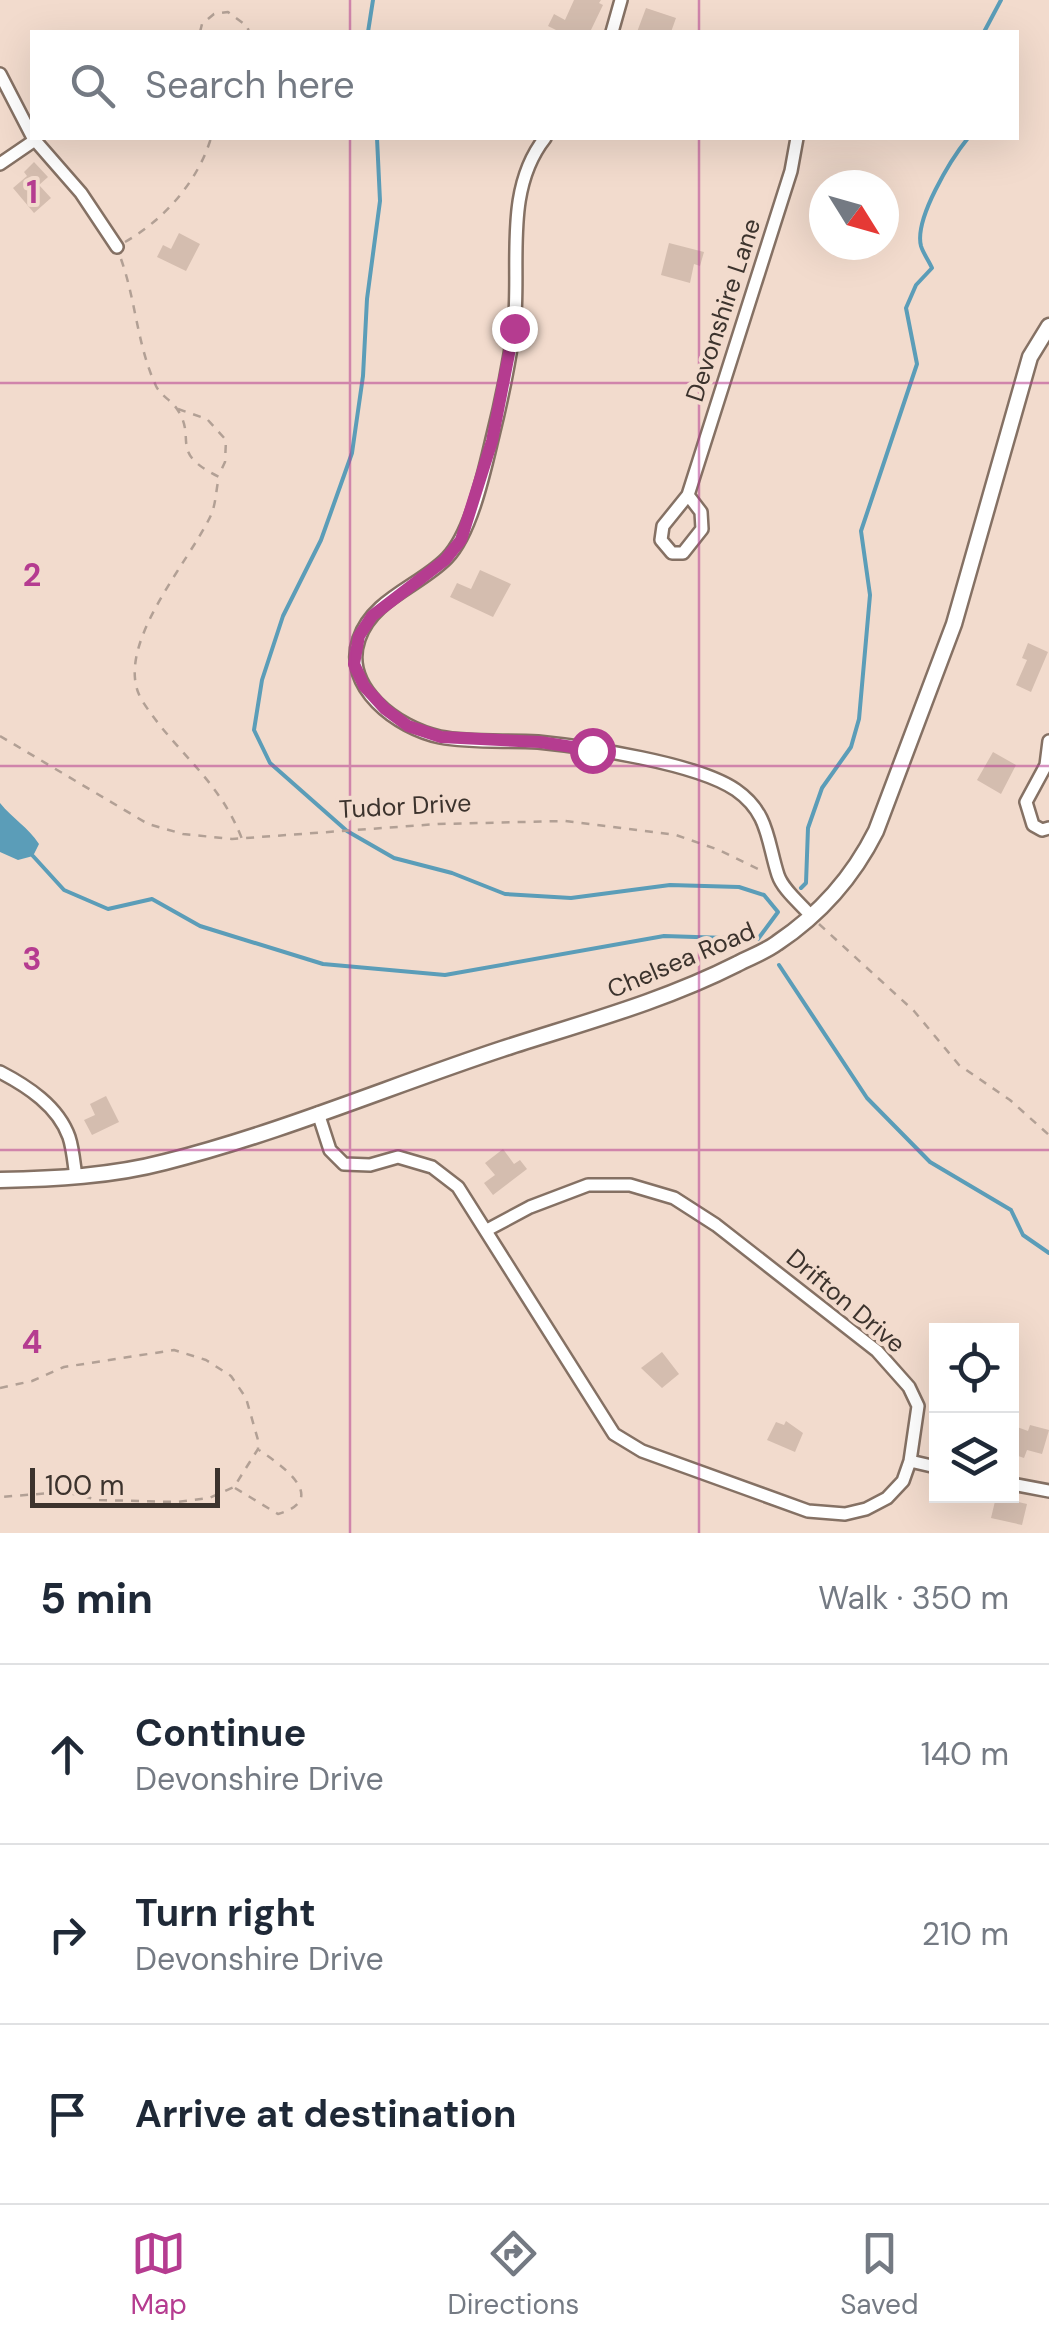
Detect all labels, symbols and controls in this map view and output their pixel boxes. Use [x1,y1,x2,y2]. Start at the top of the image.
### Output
search box [30,30,1019,140]
icon: search [65,58,120,113]
text: Search here [145,60,355,110]
north arrow [809,170,899,260]
text: 1 [26,171,38,213]
street label: Devonshire Lane [678,214,768,406]
route end [492,306,538,352]
text: 2 [23,554,41,596]
route start [570,728,616,774]
street label: Tudor Drive [338,786,472,826]
street label: Chelsea Road [602,914,760,1006]
text: 3 [22,938,42,980]
street label: Drifton Drive [780,1242,912,1360]
text: 4 [22,1321,42,1363]
map controls [929,1323,1019,1503]
button: locate [929,1323,1019,1413]
button: layers [929,1413,1019,1503]
scale bar [30,1463,220,1508]
text: 100 m [45,1467,124,1504]
text: 5 min [40,1571,153,1626]
text: Walk · 350 m [818,1577,1009,1619]
text: Continue [135,1708,306,1758]
icon: ahead [40,1727,95,1782]
text: 140 m [921,1733,1009,1775]
text: Devonshire Drive [135,1758,384,1800]
text: Turn right [135,1888,316,1938]
icon: right [40,1907,95,1962]
text: 210 m [922,1913,1009,1955]
text: Devonshire Drive [135,1938,384,1980]
icon: arrive [40,2087,95,2142]
text: Arrive at destination [135,2089,517,2139]
tab: Map [130,2226,187,2323]
tab: Directions [448,2226,579,2323]
tab: Saved [840,2226,919,2323]

